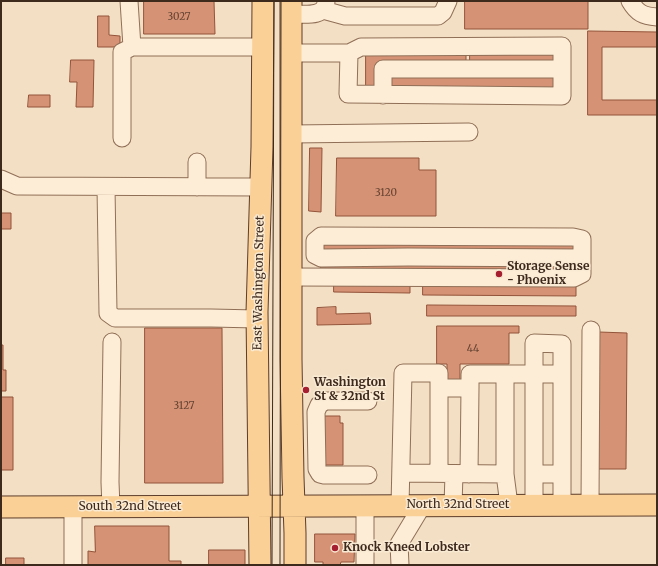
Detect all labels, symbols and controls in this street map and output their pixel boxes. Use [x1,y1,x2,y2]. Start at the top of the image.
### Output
house number: 3027 [167,11,191,23]
house number: 3120 [375,187,397,199]
street label: East Washington Street [251,215,267,351]
place label: Storage Sense - Phoenix [507,260,589,288]
marker: Storage Sense - Phoenix [494,269,504,279]
house number: 44 [467,343,479,355]
place label: Washington St & 32nd St [314,376,386,404]
marker: Washington St & 32nd St [301,385,311,395]
house number: 3127 [173,400,195,412]
street label: North 32nd Street [407,498,509,512]
street label: South 32nd Street [79,500,181,514]
place label: Knock Kneed Lobster [343,541,470,555]
marker: Knock Kneed Lobster [330,543,340,553]

